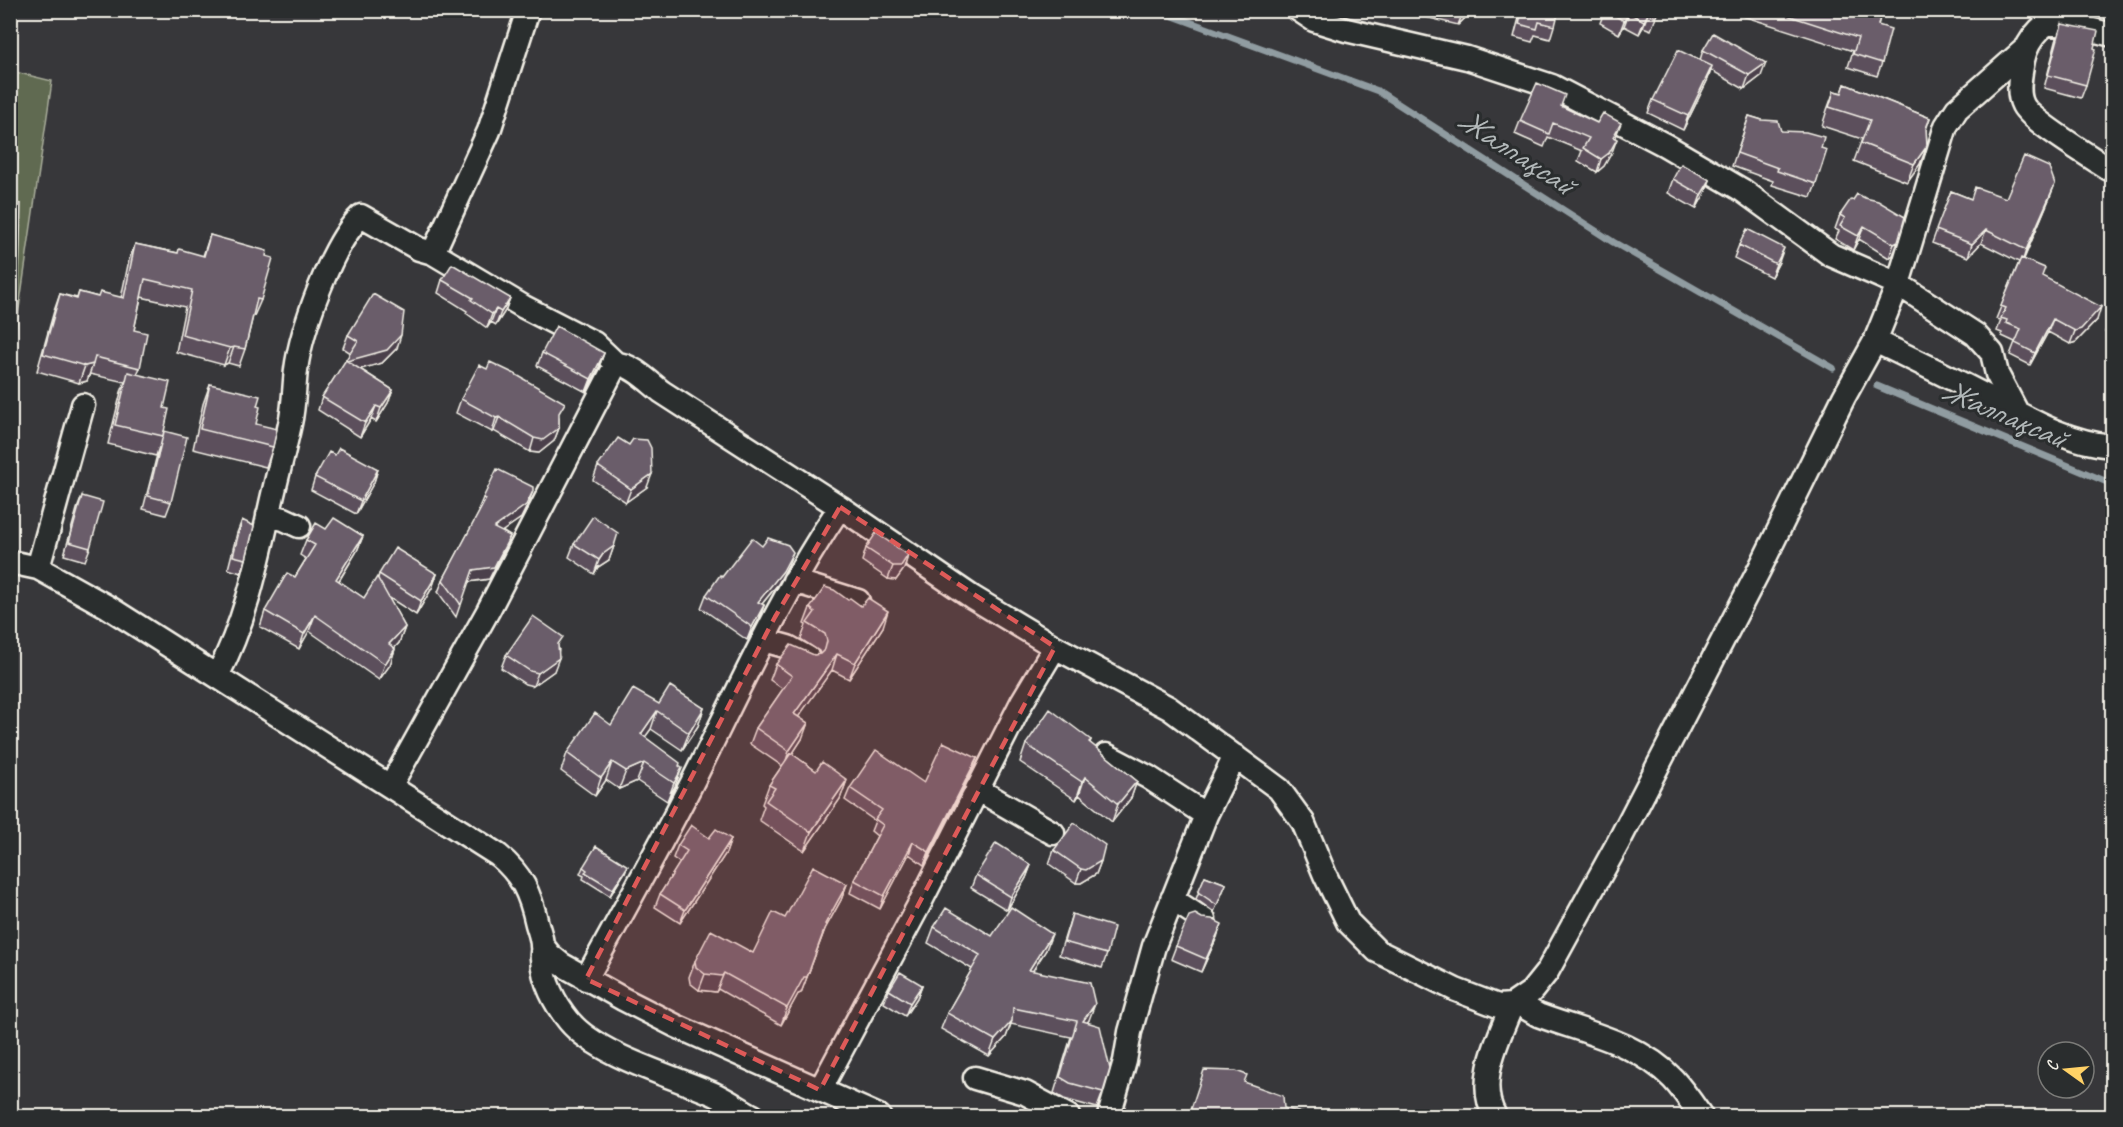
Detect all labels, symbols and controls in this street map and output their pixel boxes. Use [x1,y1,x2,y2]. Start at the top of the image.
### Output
water label: Жалпақсай [1450,99,1587,208]
water label: Жалпақсай [1936,369,2078,460]
north arrow [2036,1040,2096,1100]
text: С [2042,1058,2064,1073]

